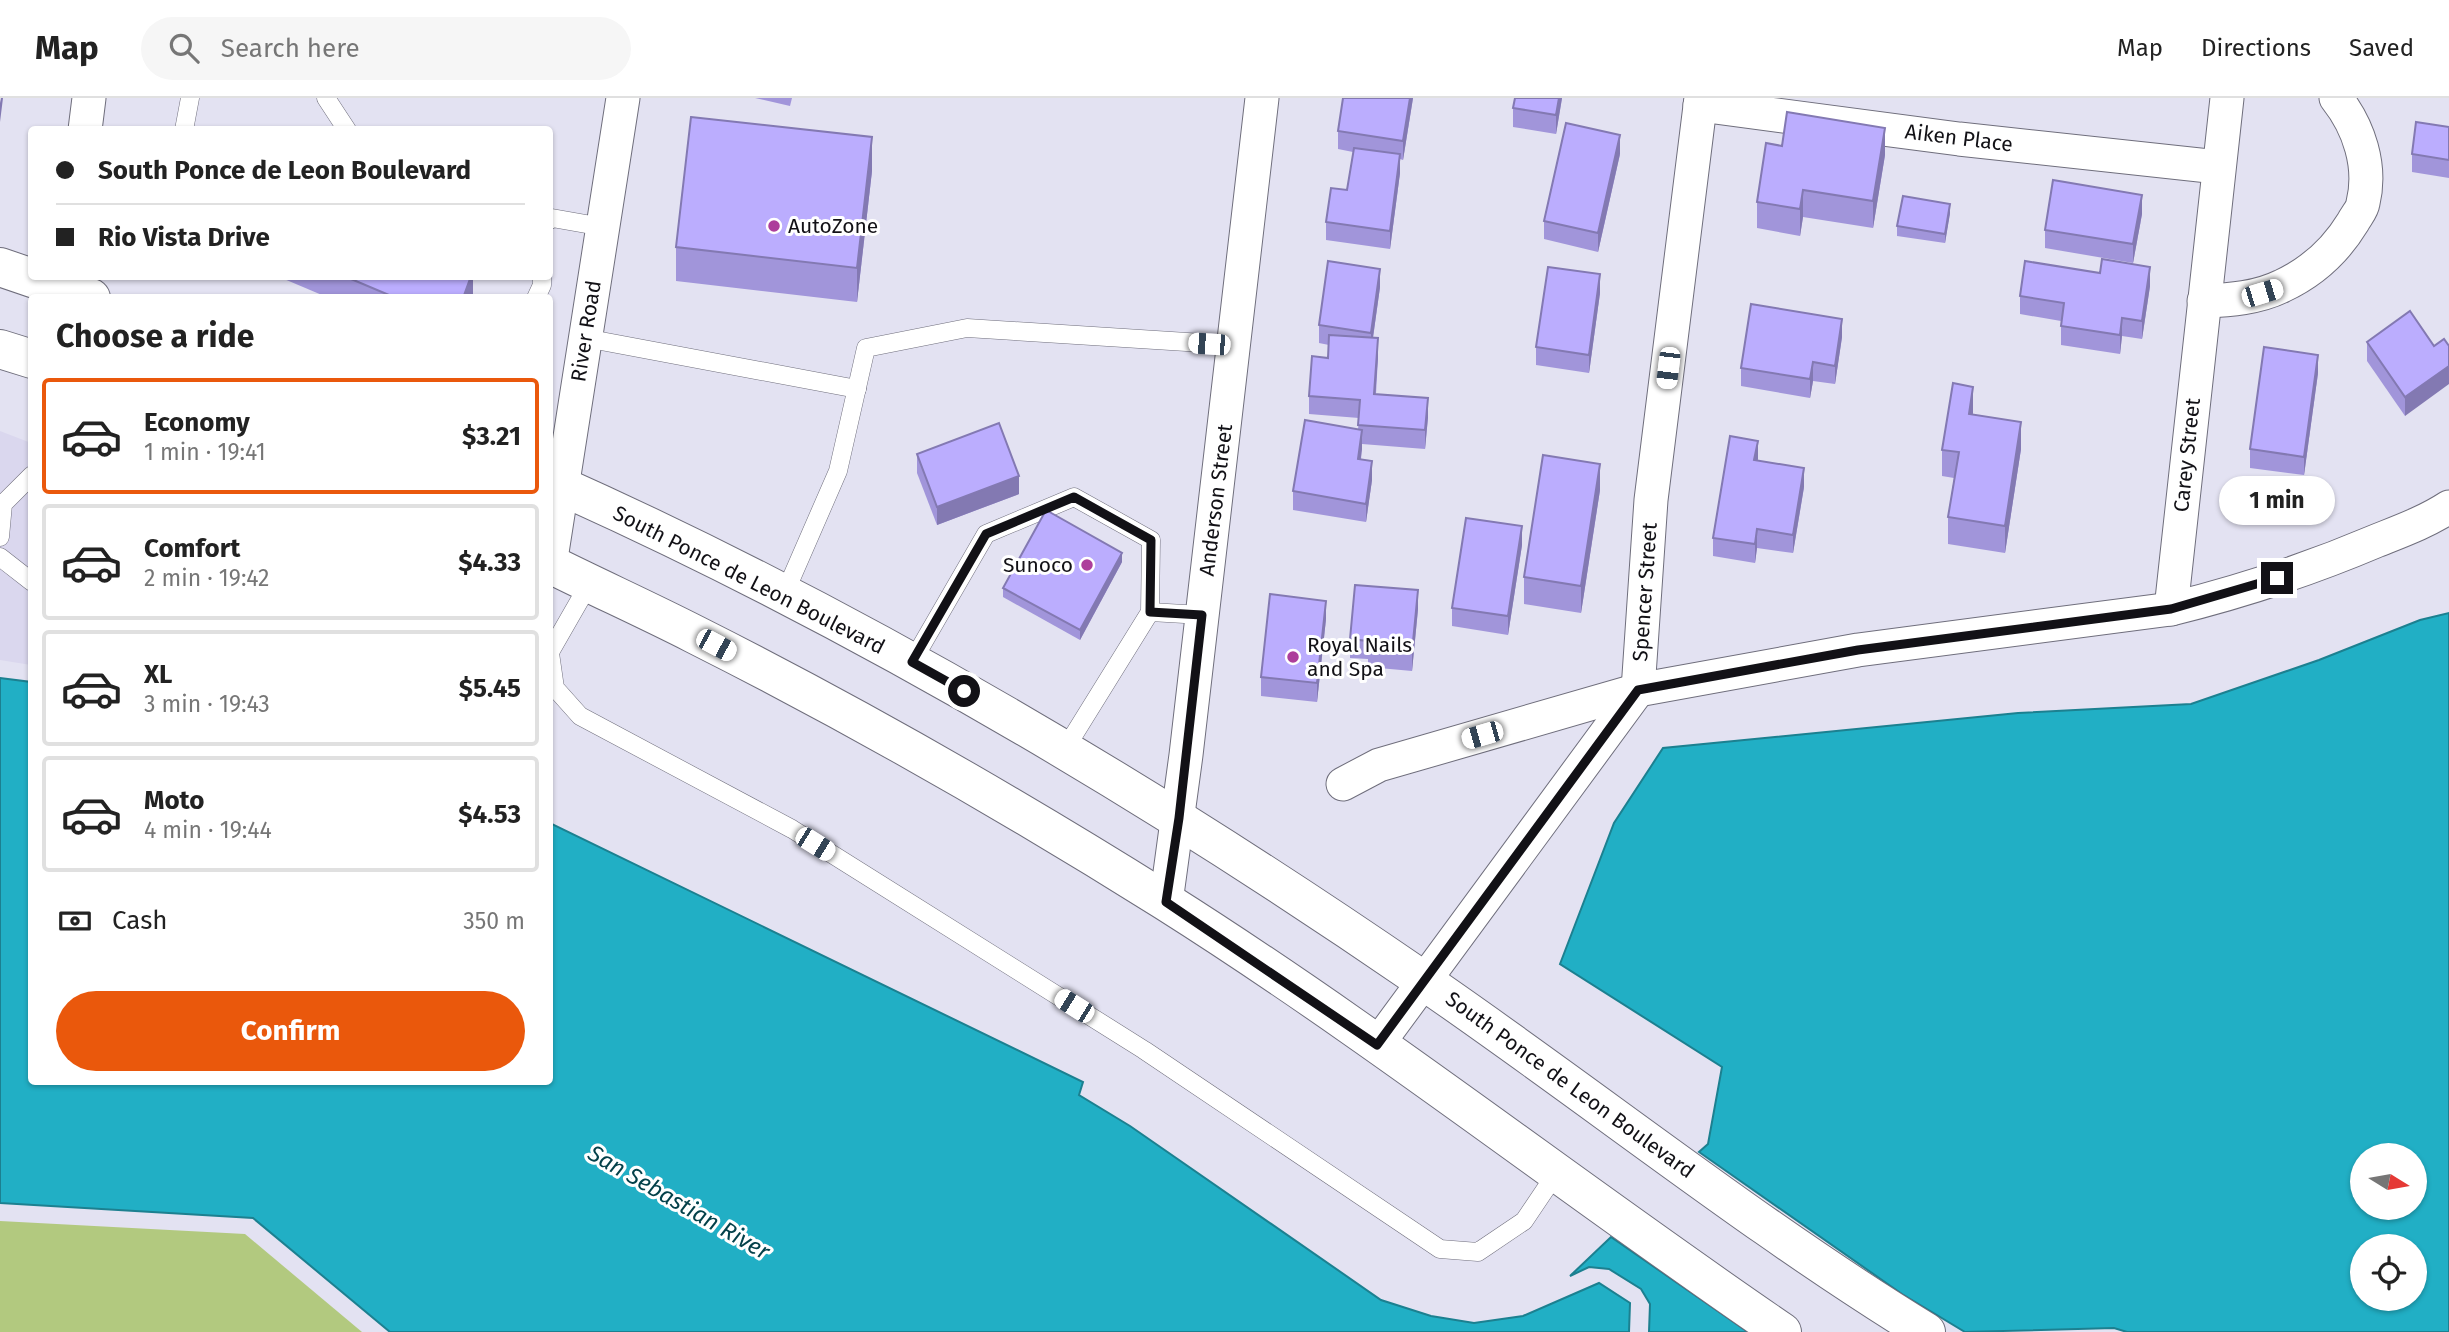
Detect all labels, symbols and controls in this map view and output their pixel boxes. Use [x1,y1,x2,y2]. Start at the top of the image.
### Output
search box [141,17,631,80]
text: Map [35,28,99,68]
icon: search [165,29,203,67]
text: Search here [221,33,360,64]
text: Map [2117,34,2163,62]
text: Directions [2201,34,2311,62]
text: Saved [2349,34,2414,62]
street label: Aiken Place [1904,118,2014,158]
text: South Ponce de Leon Boulevard [98,155,471,186]
place label: AutoZone [788,213,878,239]
marker: AutoZone [766,218,782,234]
text: Rio Vista Drive [98,222,270,253]
car [2239,277,2286,309]
street label: River Road [565,278,607,384]
text: Choose a ride [56,317,254,355]
car [1188,332,1231,356]
car [1656,346,1681,390]
street label: Carey Street [2168,396,2206,513]
icon: car [60,405,123,468]
text: Economy [144,407,250,438]
text: $3.21 [462,421,521,452]
street label: Anderson Street [1194,422,1238,578]
text: 1 min · 19:41 [144,438,266,466]
callout: 1 min [2219,476,2335,526]
text: 1 min [2249,486,2305,514]
street label: South Ponce de Leon Boulevard [609,500,889,660]
street label: Spencer Street [1627,521,1663,662]
icon: car [60,531,123,594]
text: Comfort [144,533,240,564]
text: $4.33 [458,547,521,578]
place label: Sunoco [1003,552,1073,578]
marker: Sunoco [1079,557,1095,573]
route end [2261,562,2293,594]
text: 2 min · 19:42 [144,564,269,592]
car [693,626,740,664]
place label: Royal Nails and Spa [1307,632,1412,682]
marker: Royal Nails and Spa [1285,649,1301,665]
icon: car [60,657,123,720]
text: XL [144,659,172,690]
text: $5.45 [459,673,521,704]
route start [948,675,980,707]
text: 3 min · 19:43 [144,690,270,718]
car [1459,719,1506,751]
icon: car [60,783,123,846]
text: Moto [144,785,204,816]
text: $4.53 [458,799,521,830]
text: 4 min · 19:44 [144,816,272,844]
car [792,824,839,864]
icon: cash [56,902,94,940]
text: Cash [112,905,168,936]
text: 350 m [463,907,525,935]
car [1051,986,1098,1026]
street label: South Ponce de Leon Boulevard [1440,986,1700,1184]
button: Confirm [56,991,525,1071]
water label: San Sebastian River [582,1138,776,1266]
north arrow [2350,1143,2427,1220]
map controls [2350,1143,2427,1311]
button: locate [2350,1234,2427,1311]

